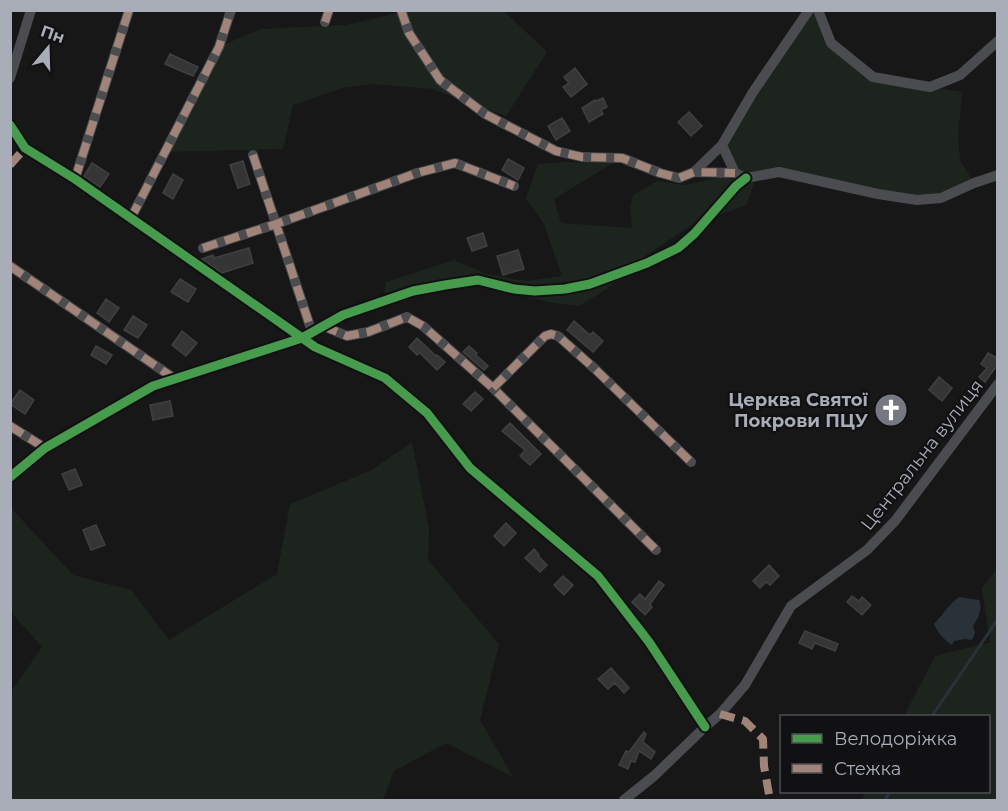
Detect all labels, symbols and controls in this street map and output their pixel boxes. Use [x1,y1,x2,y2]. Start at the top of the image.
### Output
north arrow [18,18,78,78]
text: Пн [38,21,67,47]
street label: Центральна вулиця [856,375,988,535]
place label: Церква Святої Покрови ПЦУ [728,389,869,432]
church icon: Церква Святої Покрови ПЦУ [873,392,909,428]
legend [780,715,990,793]
text: Велодоріжка [834,728,957,750]
text: Стежка [834,758,901,780]

